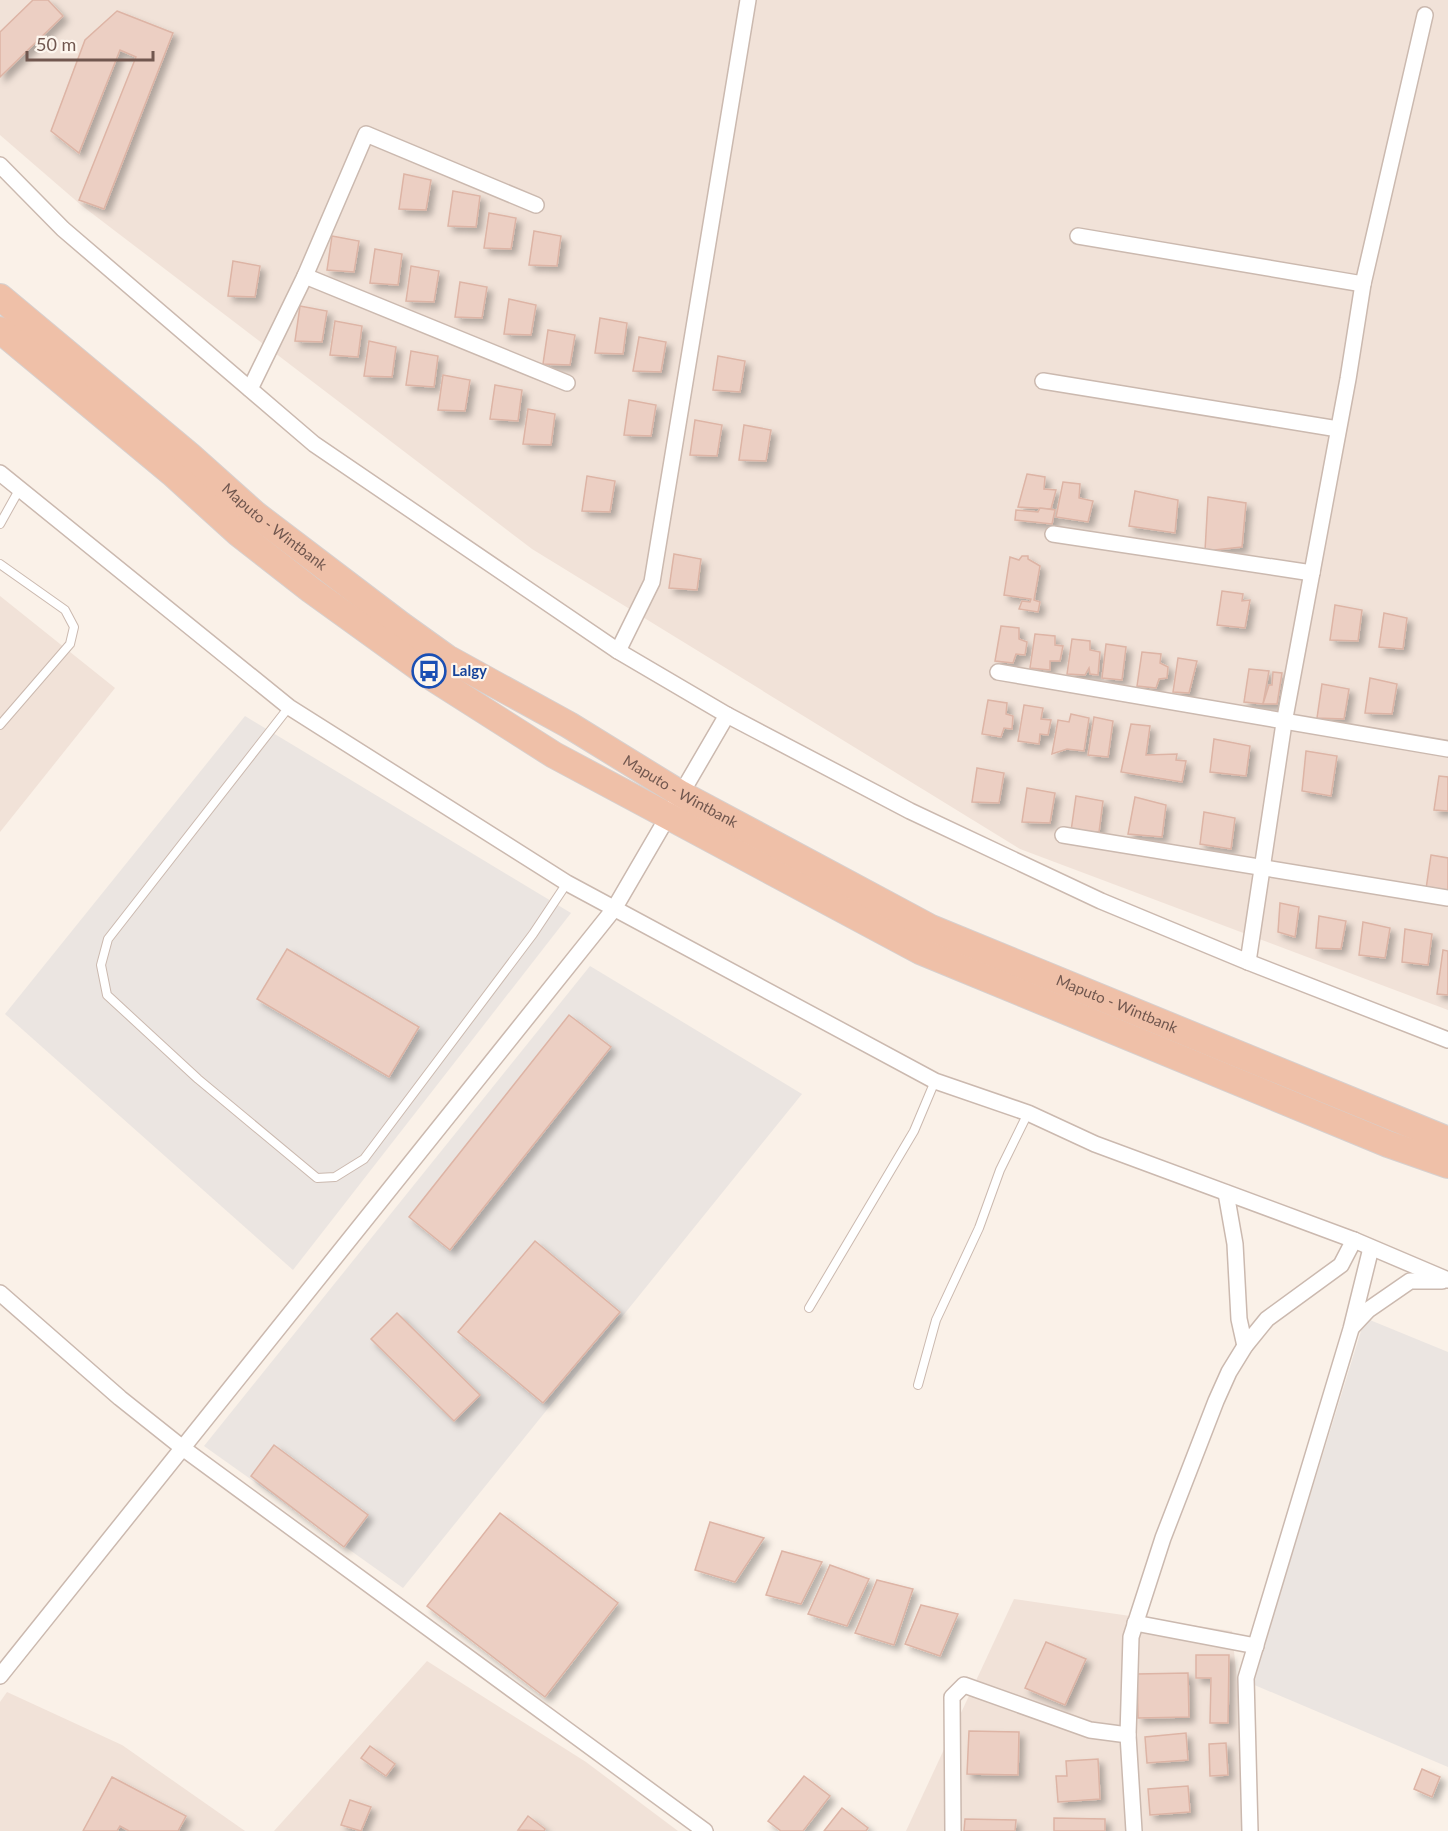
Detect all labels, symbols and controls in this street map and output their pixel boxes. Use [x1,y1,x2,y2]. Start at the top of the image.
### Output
scale bar [27,24,153,62]
text: 50 m [36,33,76,55]
street label: Maputo - Wintbank [219,479,331,574]
bus stop icon: Lalgy [411,653,447,689]
place label: Lalgy [452,661,487,679]
street label: Maputo - Wintbank [620,751,742,831]
street label: Maputo - Wintbank [1054,970,1181,1036]

